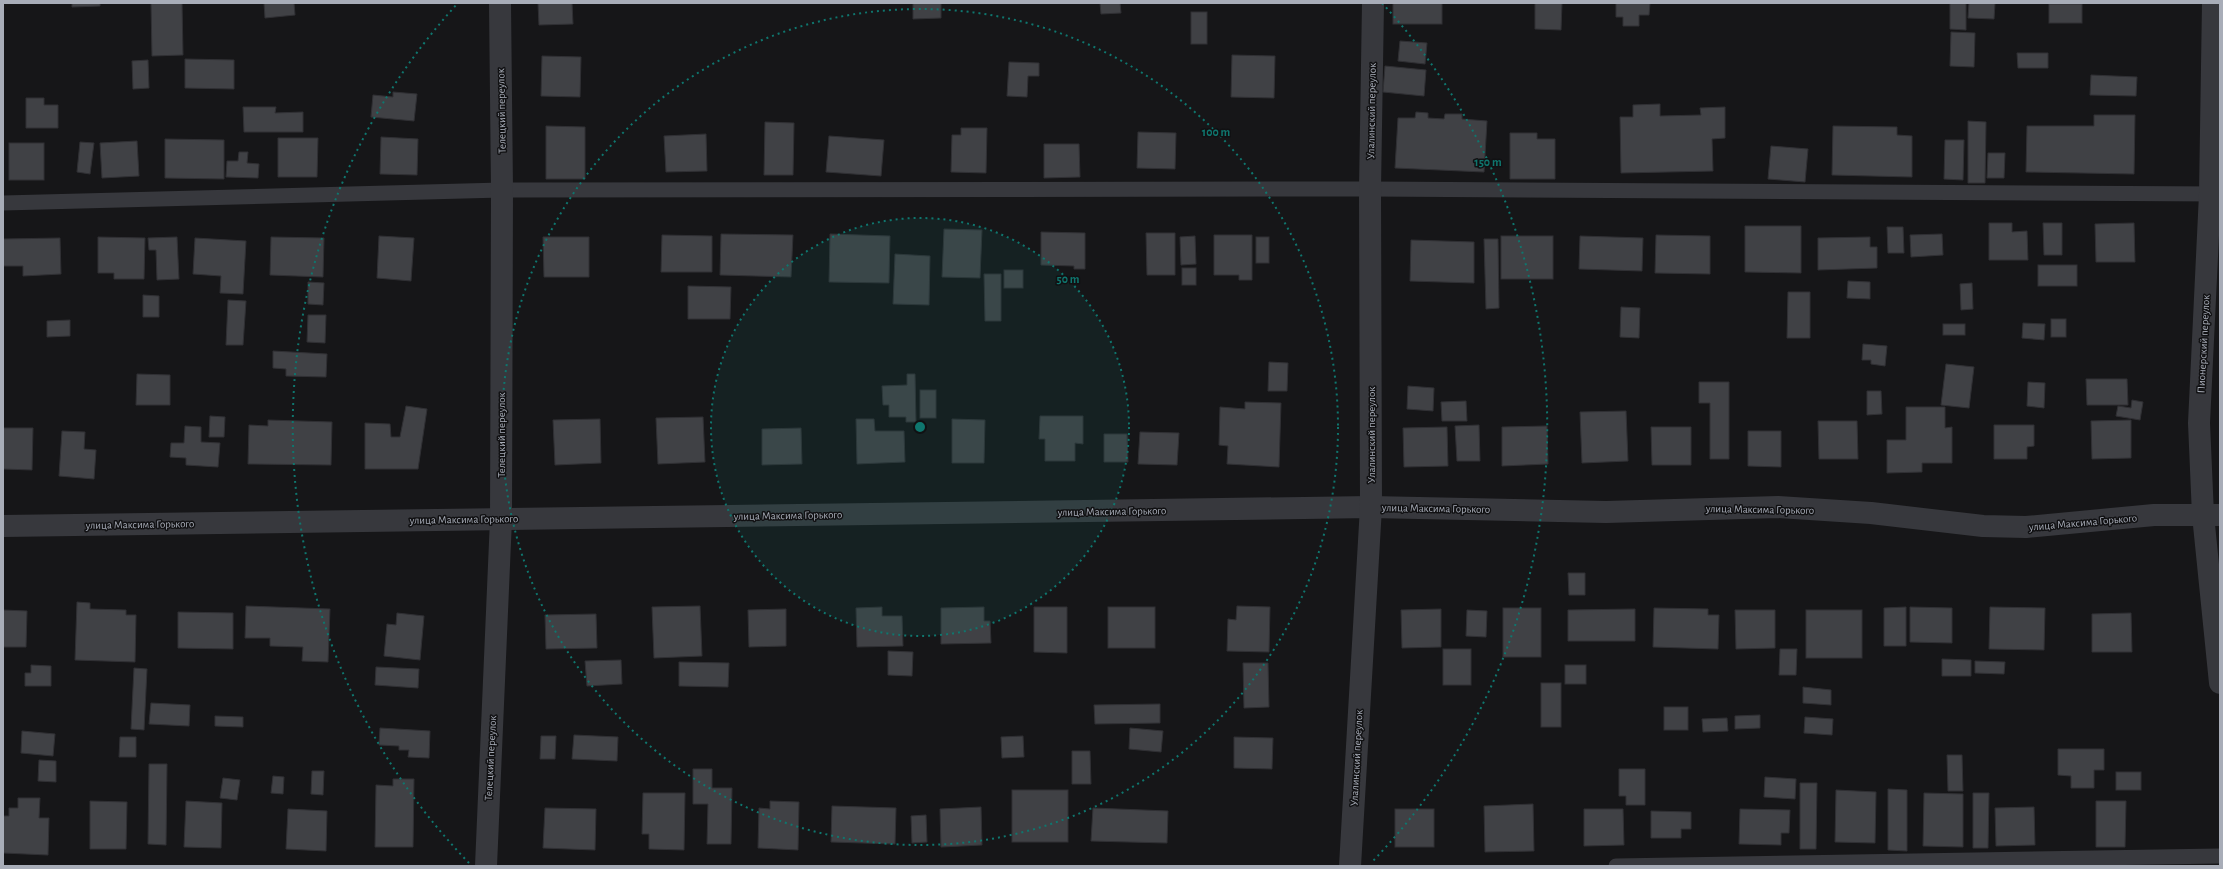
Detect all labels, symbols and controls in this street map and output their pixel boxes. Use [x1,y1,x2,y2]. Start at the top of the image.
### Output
street label: Улалинский переулок [1365,63,1378,159]
street label: Телецкий переулок [495,68,508,154]
text: 100 m [1202,126,1230,138]
text: 150 m [1474,156,1502,168]
text: 50 m [1057,273,1080,285]
street label: Пионерский переулок [2195,294,2212,394]
street label: Улалинский переулок [1366,387,1377,483]
street label: Телецкий переулок [496,392,507,478]
centre of rings [913,420,927,434]
street label: улица Максима Горького [1381,502,1490,515]
street label: улица Максима Горького [1705,503,1814,516]
street label: улица Максима Горького [1057,505,1166,518]
street label: улица Максима Горького [733,509,842,522]
street label: улица Максима Горького [2028,512,2138,533]
street label: улица Максима Горького [409,513,518,526]
street label: улица Максима Горького [85,518,194,531]
street label: Улалинский переулок [1348,710,1365,806]
street label: Телецкий переулок [483,715,498,801]

